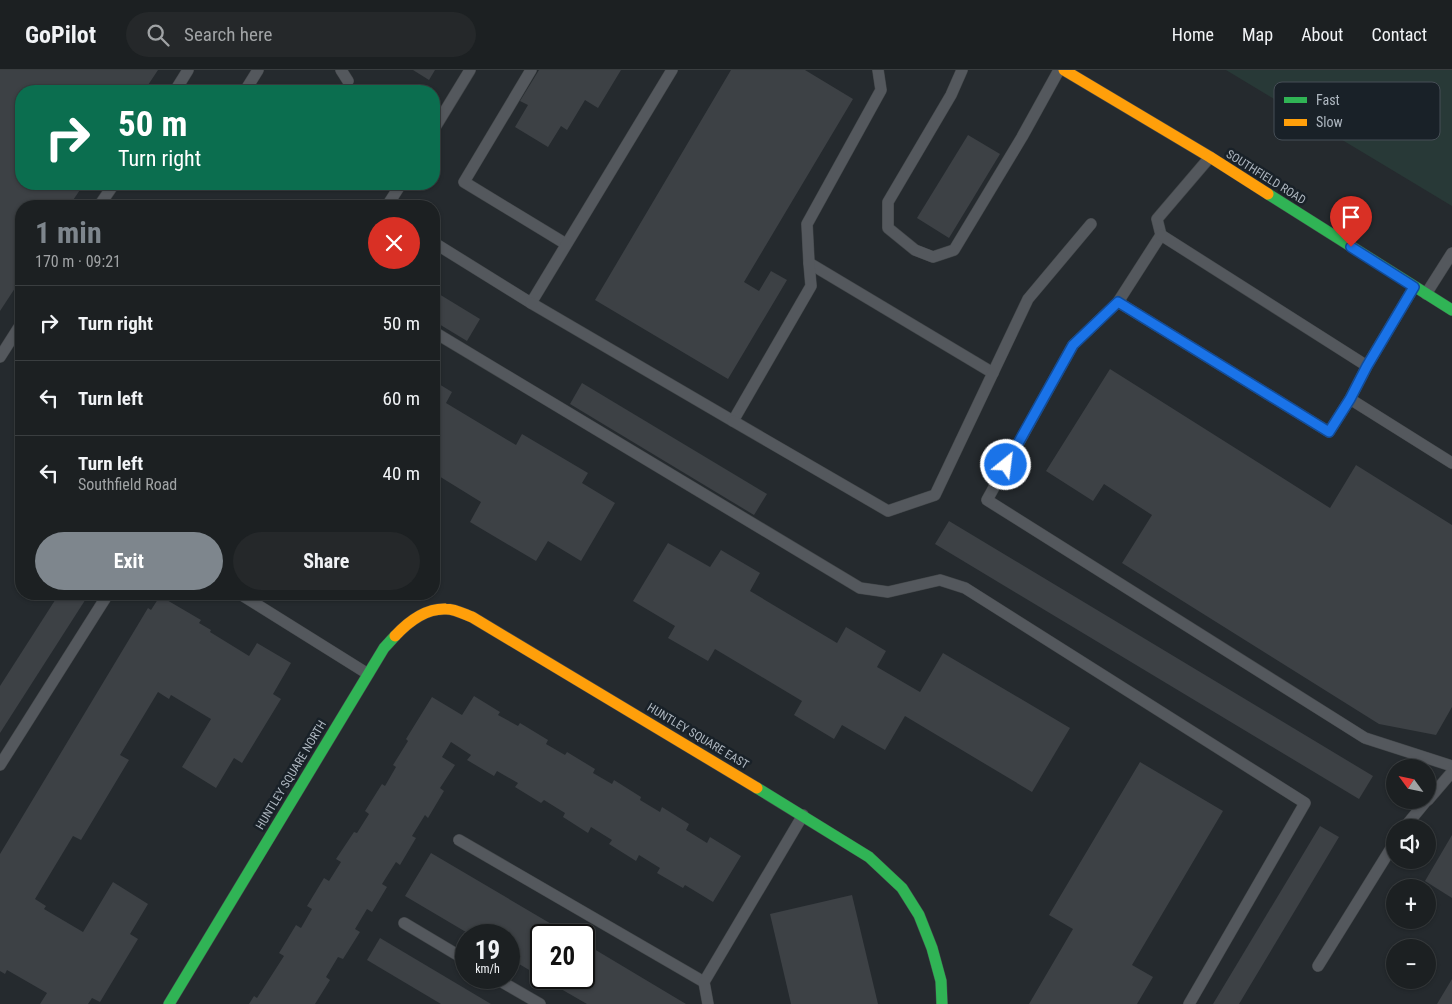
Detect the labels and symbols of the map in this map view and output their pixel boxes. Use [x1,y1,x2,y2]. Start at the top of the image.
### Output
legend [1274,82,1440,140]
text: Fast [1316,92,1340,108]
text: Slow [1316,114,1343,130]
street label: SOUTHFIELD ROAD [1224,147,1308,207]
pin [1330,196,1372,247]
position arrow [979,438,1031,490]
street label: HUNTLEY SQUARE EAST [645,700,751,772]
street label: HUNTLEY SQUARE NORTH [253,718,329,832]
north arrow [1386,759,1436,809]
speed limit sign: 20 [530,924,595,989]

